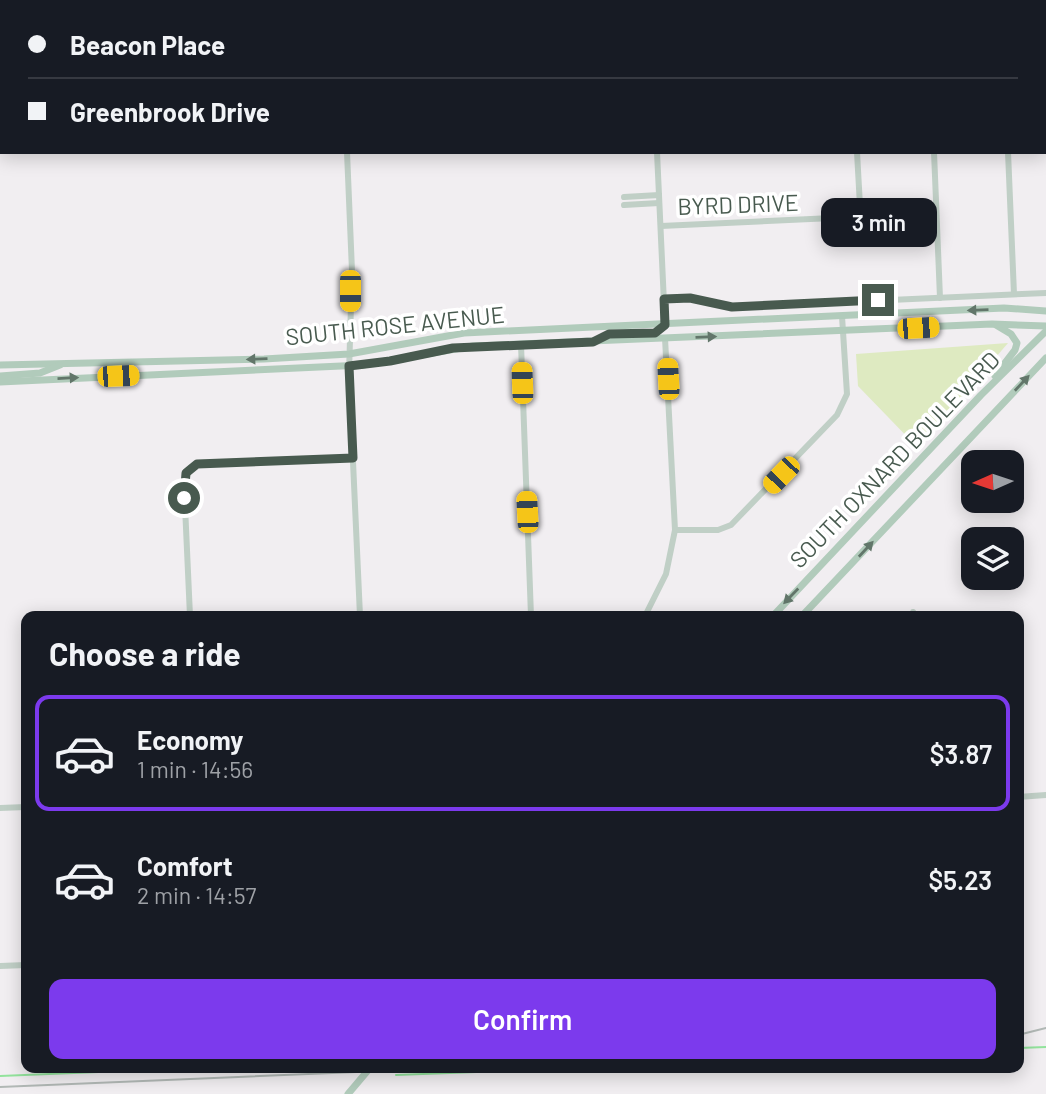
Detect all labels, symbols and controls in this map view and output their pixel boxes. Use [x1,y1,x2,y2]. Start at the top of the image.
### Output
text: Beacon Place [70,29,225,60]
text: Greenbrook Drive [70,96,270,127]
street label: BYRD DRIVE [677,188,799,220]
callout: 3 min [820,198,936,247]
text: 3 min [852,208,906,236]
car [340,270,361,312]
route end [862,284,894,316]
street label: SOUTH ROSE AVENUE [284,300,506,350]
one-way arrow [967,304,989,315]
car [897,316,940,340]
one-way arrow [695,331,717,342]
street label: SOUTH OXNARD BOULEVARD [783,345,1005,573]
one-way arrow [245,354,267,365]
car [657,357,680,401]
car [511,362,534,404]
car [97,365,140,387]
one-way arrow [57,373,79,384]
one-way arrow [1014,374,1030,392]
north arrow [961,450,1024,513]
map controls [961,450,1024,590]
car [759,453,804,497]
route start [168,482,200,514]
car [516,490,539,534]
button: layers [961,527,1024,590]
one-way arrow [857,540,874,557]
one-way arrow [783,588,800,605]
text: Choose a ride [49,634,241,672]
icon: car [53,722,116,785]
text: Economy [137,724,243,755]
text: $3.87 [930,738,992,769]
text: 1 min · 14:56 [137,755,253,783]
icon: car [53,848,116,911]
text: Comfort [137,850,233,881]
text: $5.23 [929,864,992,895]
text: 2 min · 14:57 [137,881,256,909]
button: Confirm [49,979,996,1059]

